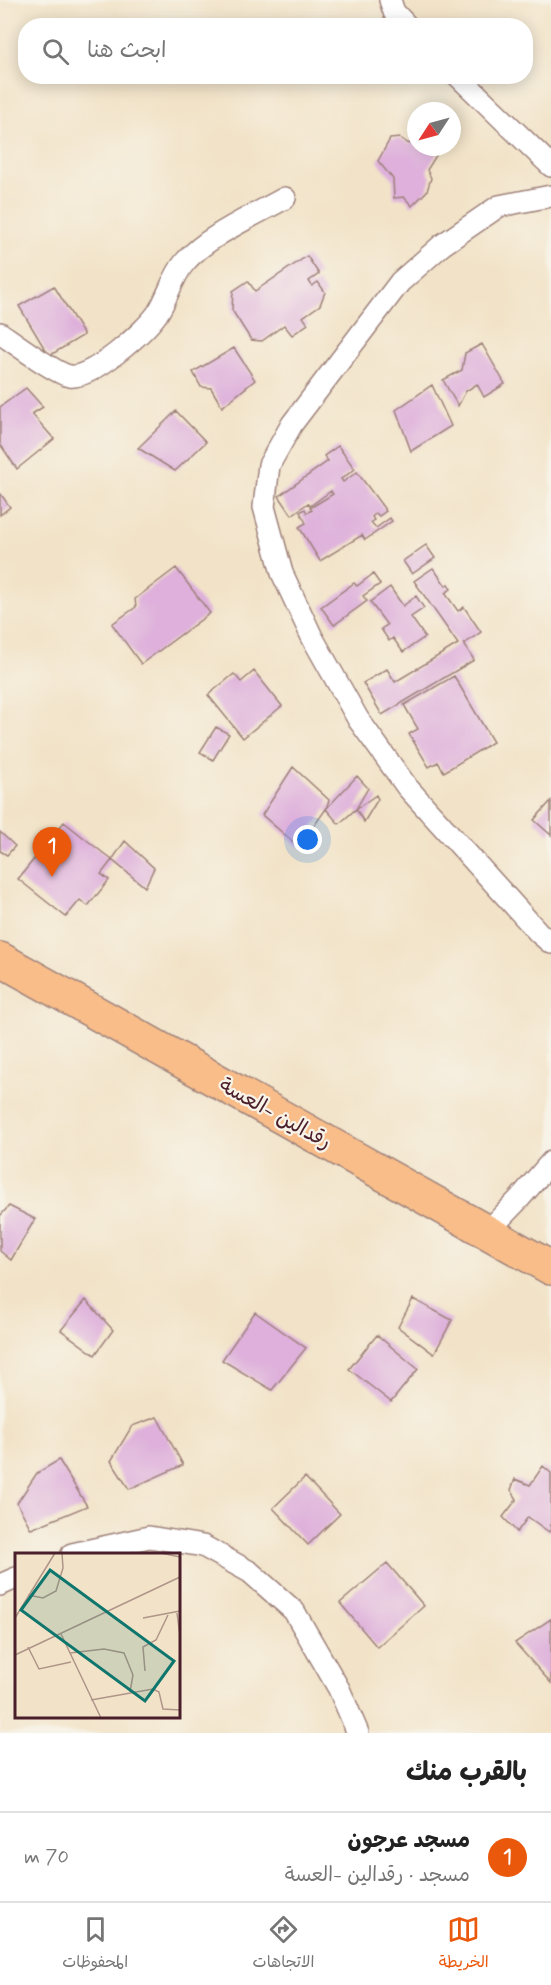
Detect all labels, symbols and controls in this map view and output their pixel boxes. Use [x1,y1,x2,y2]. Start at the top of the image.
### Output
search box [18,18,533,84]
icon: search [39,35,72,68]
text: ابحث هنا [87,37,167,65]
north arrow [407,102,461,156]
your location [293,825,322,854]
pin: 1 [32,828,72,877]
street label: رقدالين -العسة [214,1072,336,1156]
inset map [15,1553,180,1718]
text: بالقرب منك [406,1756,527,1790]
text: مسجد عرجون [347,1827,470,1855]
text: 70 m [24,1844,69,1871]
text: 1 [503,1844,512,1871]
text: مسجد · رقدالين -العسة [285,1862,470,1889]
tab: المحفوظات [62,1913,128,1976]
tab: الاتجاهات [253,1913,314,1976]
tab: الخريطة [439,1913,489,1976]

